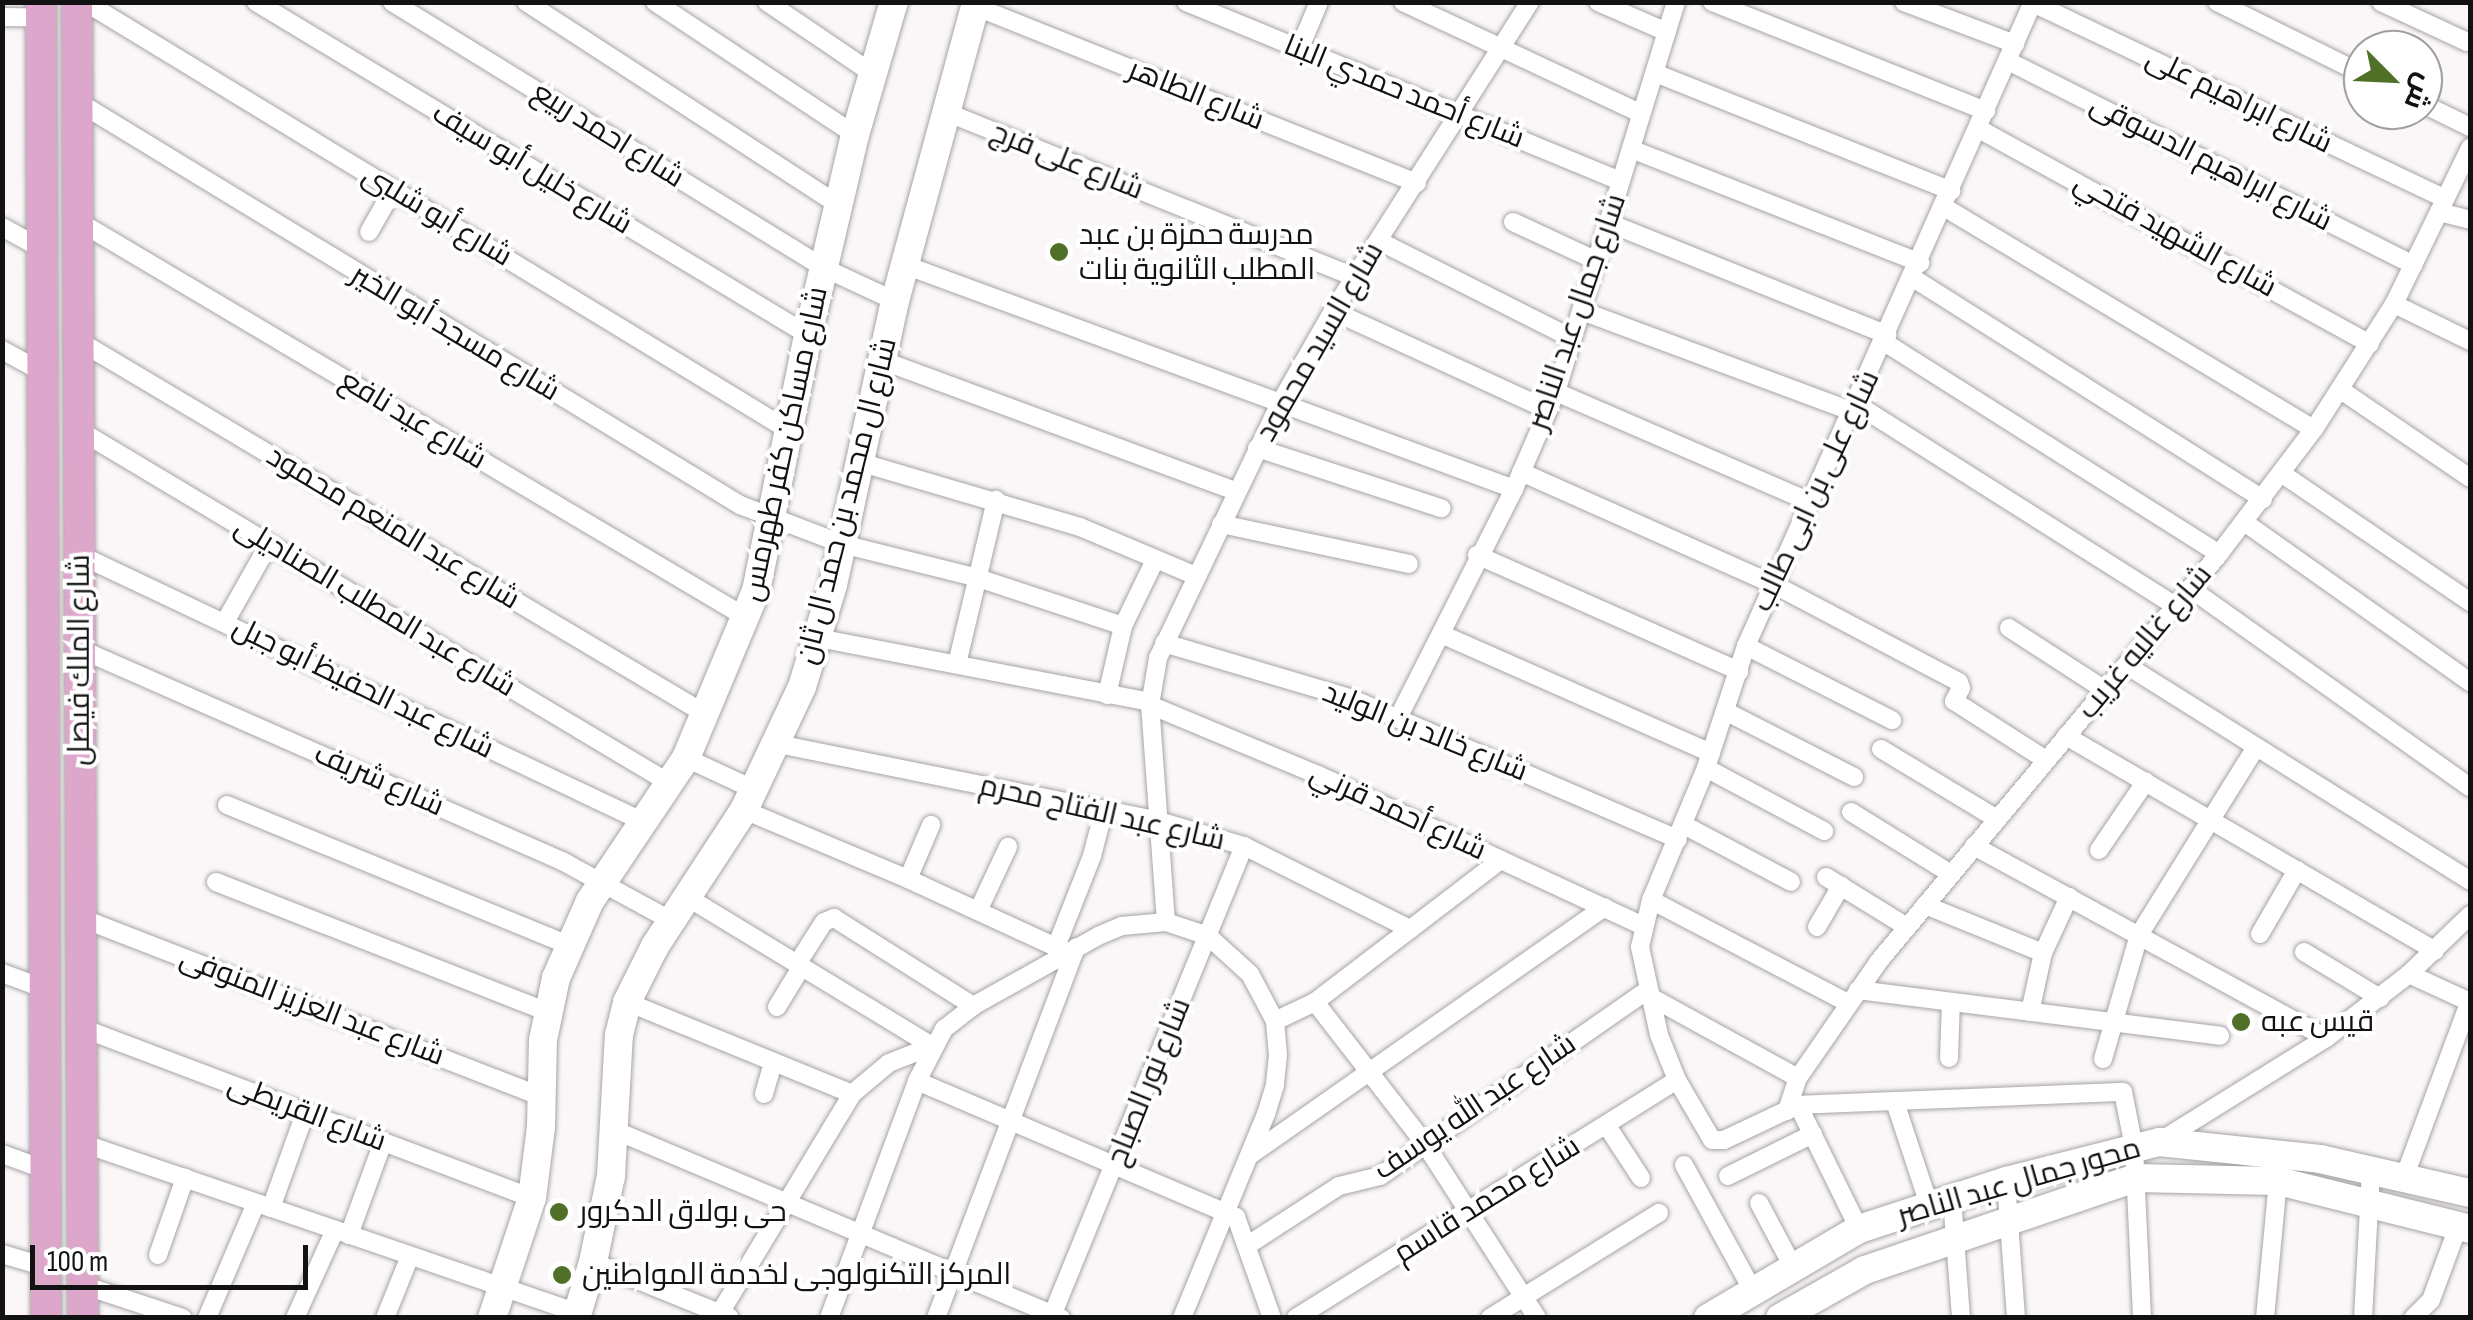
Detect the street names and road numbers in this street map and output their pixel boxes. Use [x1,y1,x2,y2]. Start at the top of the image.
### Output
street label: شارع أحمد حمدي البنا [1279,27,1529,157]
street label: شارع ابراهيم على [2140,40,2338,162]
street label: شارع الطاهر [1123,51,1269,139]
street label: شارع احمد ربيع [525,74,691,196]
street label: شارع ابراهيم الدسوقى [2084,86,2338,240]
street label: شارع خليل أبو سيف [426,95,638,243]
street label: شارع على فرج [985,114,1149,208]
street label: شارع أبو شلبى [356,157,518,275]
street label: شارع الشهيد فتحي [2067,164,2283,306]
street label: شارع جمال عبد الناصر [1520,189,1634,435]
street label: شارع السيد محمود [1248,236,1392,448]
street label: شارع مسجد أبو الخير [344,256,566,410]
street label: شارع مساكن كفر طهرمس [734,283,836,605]
street label: شارع ال محمد بن حمد ال ثان [789,334,905,668]
street label: شارع عيد نافع [333,362,493,478]
street label: شارع على بن ابى طالب [1744,365,1888,617]
street label: شارع عبد المنعم محمود [260,438,526,618]
street label: شارع عبد المطلب الصناديلى [228,509,522,705]
street label: شارع الملك فيصل [62,554,98,766]
street label: شارع غاليه غريب [2070,558,2220,726]
street label: شارع عبد الحفيظ أبو جبل [227,609,499,767]
street label: شارع خالد بن الوليد [1317,674,1533,790]
street label: شارع شريف [309,735,449,825]
street label: شارع أحمد قرني [1304,755,1492,869]
street label: شارع عبد الفتاح محرم [976,767,1228,859]
street label: شارع عبد العزيز المنوفى [175,940,449,1074]
street label: شارع نور الصباح [1099,993,1199,1171]
street label: شارع عبد الله يوسف [1367,1026,1583,1188]
street label: شارع القريطى [223,1066,391,1160]
street label: شارع محمد قاسم [1387,1128,1587,1272]
street label: محور جمال عبد الناصر [1893,1130,2145,1234]

